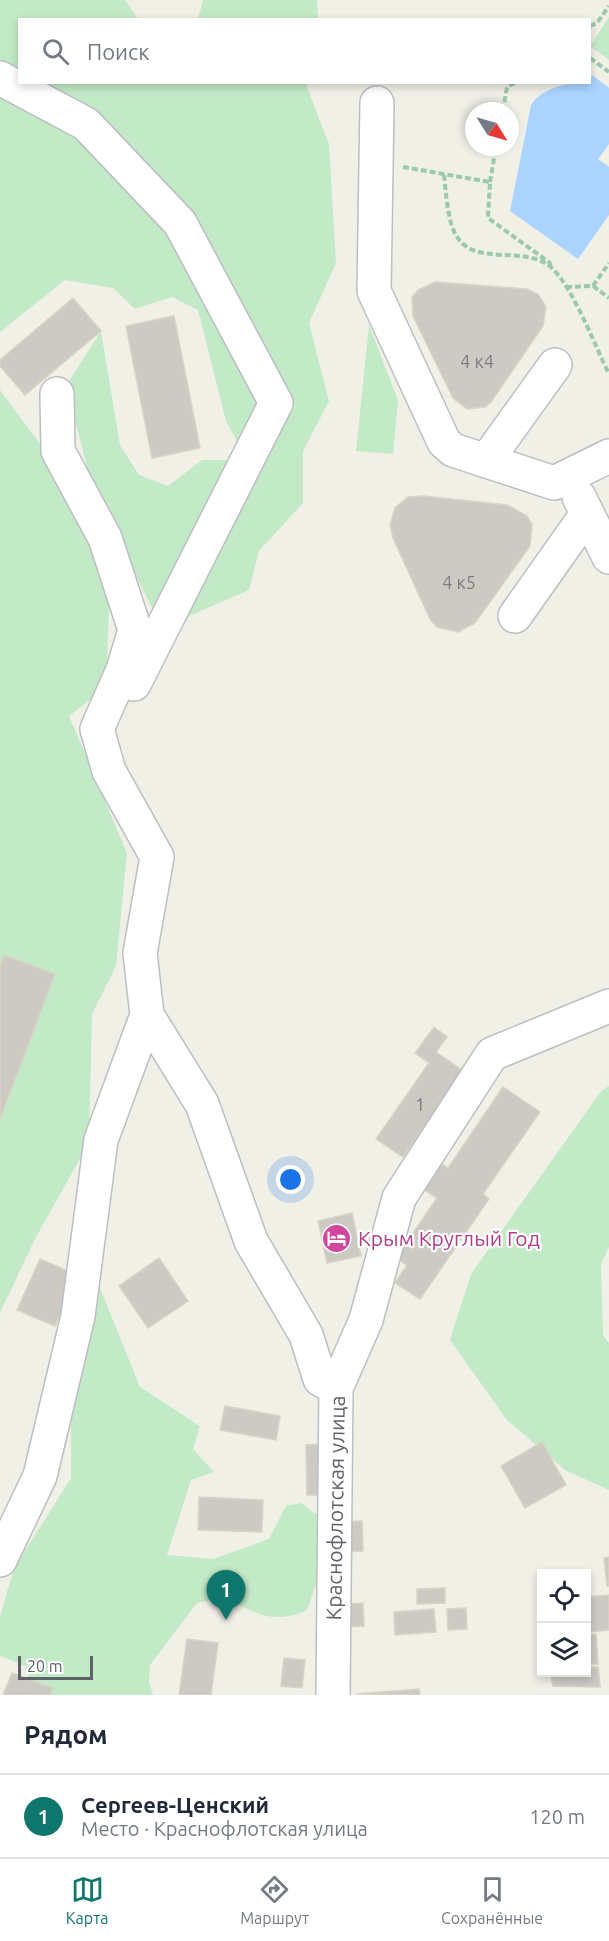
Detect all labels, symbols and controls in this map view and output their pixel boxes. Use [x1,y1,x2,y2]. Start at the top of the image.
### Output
search box [18,18,591,84]
icon: search [39,35,72,68]
text: Поиск [87,39,150,64]
north arrow [465,102,519,156]
house number: 4 к4 [460,351,494,371]
house number: 4 к5 [442,572,476,592]
house number: 1 [415,1094,425,1114]
your location [276,1165,305,1194]
hotel icon: Крым Круглый Год [321,1223,353,1255]
place label: Крым Круглый Год [358,1226,540,1250]
street label: Краснофлотская улица [321,1395,349,1621]
map controls [537,1569,591,1677]
button: locate [537,1569,591,1623]
pin: 1 [206,1570,246,1620]
button: layers [537,1623,591,1677]
scale bar [18,1653,93,1680]
text: 20 m [27,1657,63,1675]
text: Рядом [24,1720,108,1749]
text: Сергеев-Ценский [81,1792,269,1817]
text: 1 [38,1805,49,1828]
text: 120 m [529,1805,585,1828]
text: Место · Краснофлотская улица [81,1817,368,1840]
tab: Карта [66,1873,108,1927]
tab: Маршрут [240,1873,309,1927]
tab: Сохранённые [441,1873,543,1927]

